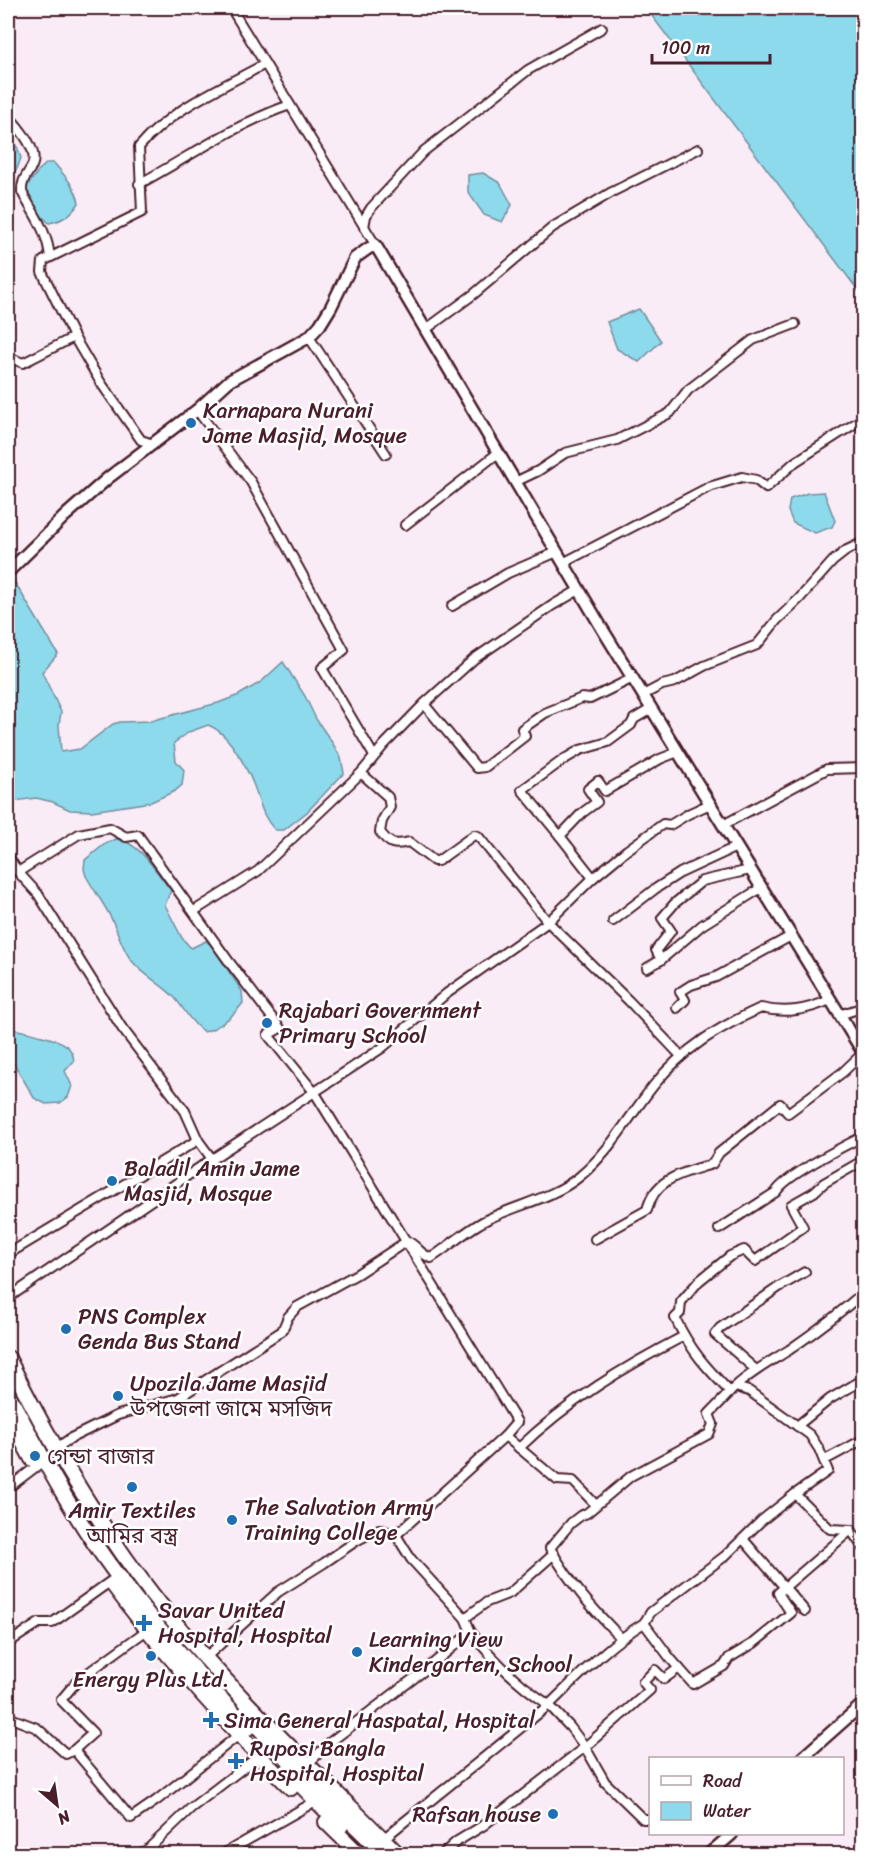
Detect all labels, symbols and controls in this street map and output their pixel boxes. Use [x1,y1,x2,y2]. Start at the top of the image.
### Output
scale bar [652,27,770,65]
text: 100 m [661,32,710,64]
place label: Karnapara Nurani Jame Masjid, Mosque [202,391,407,455]
marker: Karnapara Nurani Jame Masjid, Mosque [184,416,198,430]
place label: Rajabari Government Primary School [279,991,482,1055]
marker: Rajabari Government Primary School [260,1016,274,1030]
place label: Baladil Amin Jame Masjid, Mosque [124,1149,300,1213]
marker: Baladil Amin Jame Masjid, Mosque [105,1174,119,1188]
place label: PNS Complex Genda Bus Stand [78,1297,241,1361]
marker: PNS Complex Genda Bus Stand [59,1322,73,1336]
place label: Upozila Jame Masjid উপজেলা জামে মসজিদ [129,1364,333,1428]
marker: Upozila Jame Masjid উপজেলা জামে মসজিদ [111,1389,125,1403]
place label: গেন্ডা বাজার [47,1437,155,1476]
marker: গেন্ডা বাজার [28,1449,42,1463]
marker: Amir Textiles আমির বস্ত্র [125,1480,139,1494]
place label: The Salvation Army Training College [244,1488,434,1552]
place label: Amir Textiles আমির বস্ত্র [67,1491,196,1555]
marker: The Salvation Army Training College [225,1513,239,1527]
place label: Savar United Hospital, Hospital [158,1591,333,1655]
marker: Savar United Hospital, Hospital [135,1614,153,1632]
place label: Learning View Kindergarten, School [369,1620,573,1684]
marker: Learning View Kindergarten, School [350,1645,364,1659]
marker: Energy Plus Ltd. [144,1649,158,1663]
place label: Energy Plus Ltd. [73,1660,229,1699]
place label: Sima General Haspatal, Hospital [224,1701,536,1740]
marker: Sima General Haspatal, Hospital [202,1711,220,1729]
place label: Ruposi Bangla Hospital, Hospital [250,1729,425,1793]
marker: Ruposi Bangla Hospital, Hospital [227,1752,245,1770]
legend [649,1757,844,1835]
text: Road [703,1765,743,1797]
north arrow [27,1775,87,1835]
place label: Rafsan house [412,1795,541,1834]
text: Water [703,1795,752,1827]
text: N [51,1802,77,1833]
marker: Rafsan house [546,1807,560,1821]

